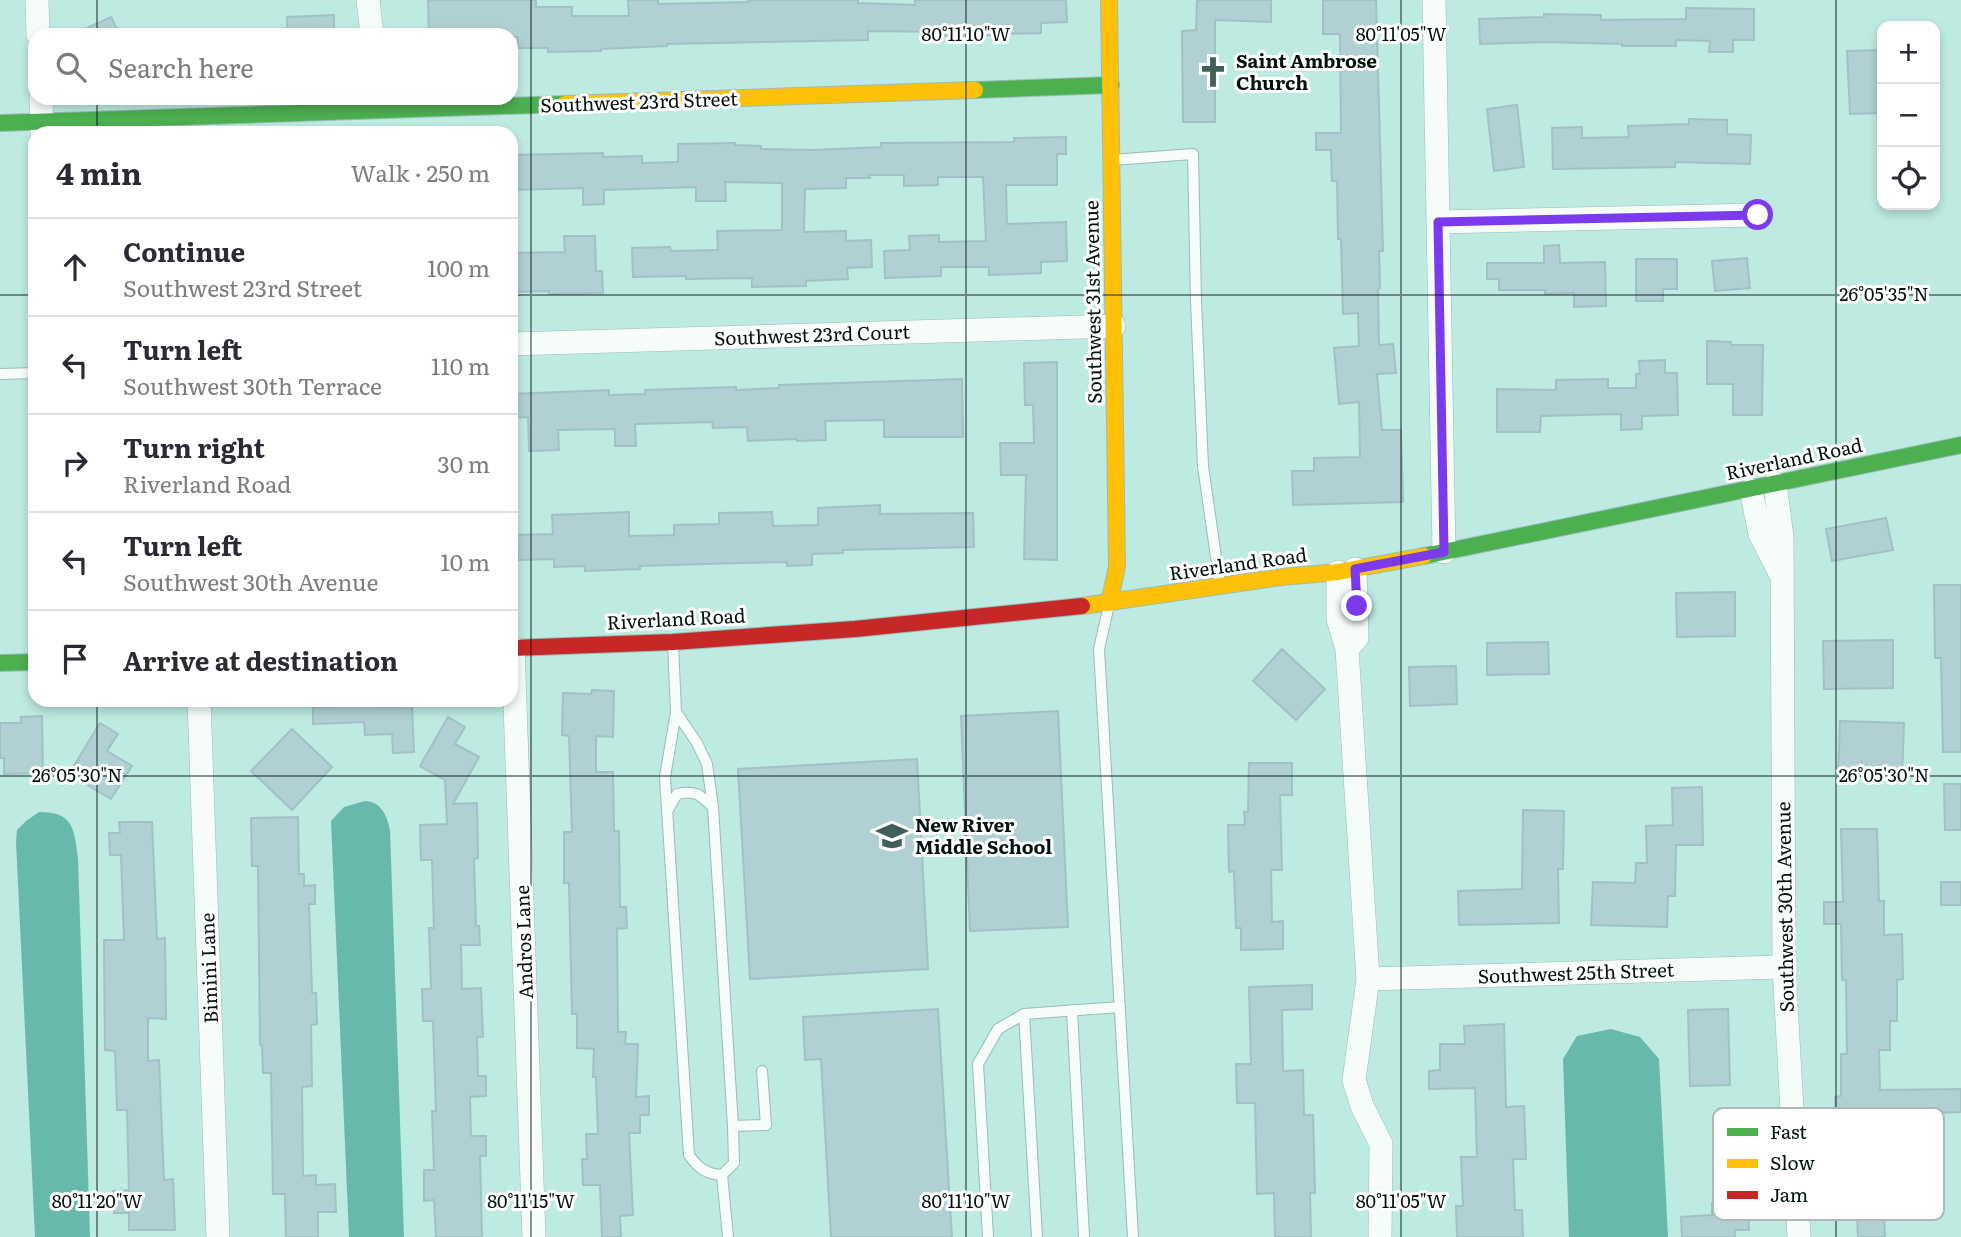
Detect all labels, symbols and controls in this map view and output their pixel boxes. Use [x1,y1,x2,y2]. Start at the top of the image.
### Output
text: 80°11'10"W [922,20,1011,47]
text: 80°11'05"W [1356,20,1447,47]
map controls [1877,21,1940,210]
button: + [1877,21,1940,84]
search box [28,28,518,105]
place label: Saint Ambrose Church [1236,46,1377,96]
text: Search here [108,47,254,86]
icon: search [52,48,90,86]
church icon: Saint Ambrose Church [1196,55,1230,89]
street label: Southwest 23rd Street [540,84,738,118]
button: − [1877,84,1940,147]
button: locate [1877,147,1940,210]
text: 4 min [56,150,142,194]
text: Walk · 250 m [351,155,490,189]
route start [1742,199,1773,230]
street label: Southwest 31st Avenue [1076,200,1108,404]
text: Continue [123,231,245,270]
icon: ahead [56,248,94,286]
text: 100 m [427,250,490,284]
text: Southwest 23rd Street [123,270,362,304]
text: 26°05'35"N [1839,280,1929,307]
street label: Southwest 23rd Court [713,317,911,351]
text: Turn left [123,329,242,368]
icon: left [56,346,94,384]
text: 110 m [431,348,490,382]
text: Southwest 30th Terrace [123,368,382,402]
text: Turn right [123,427,265,466]
street label: Riverland Road [1723,430,1865,486]
icon: right [56,444,94,482]
text: 30 m [437,446,490,480]
text: Riverland Road [123,466,291,500]
text: Turn left [123,525,242,564]
street label: Riverland Road [1167,539,1309,587]
icon: left [56,542,94,580]
text: 10 m [440,544,490,578]
text: Southwest 30th Avenue [123,564,378,598]
route end [1341,590,1372,621]
street label: Riverland Road [606,600,746,636]
icon: arrive [56,640,94,678]
text: Arrive at destination [123,640,398,679]
text: 26°05'30"N [32,761,122,788]
text: 26°05'30"N [1839,761,1929,788]
street label: Southwest 30th Avenue [1768,801,1800,1013]
place label: New River Middle School [915,810,1052,860]
school or university icon: New River Middle School [875,819,909,853]
street label: Andros Lane [507,884,539,1000]
street label: Bimini Lane [192,912,224,1024]
street label: Southwest 25th Street [1477,955,1675,989]
legend [1713,1108,1944,1220]
text: Fast [1770,1117,1807,1145]
text: Slow [1770,1148,1815,1176]
text: Jam [1770,1180,1808,1208]
text: 80°11'20"W [52,1187,143,1214]
text: 80°11'15"W [487,1187,575,1214]
text: 80°11'10"W [922,1187,1011,1214]
text: 80°11'05"W [1356,1187,1447,1214]

